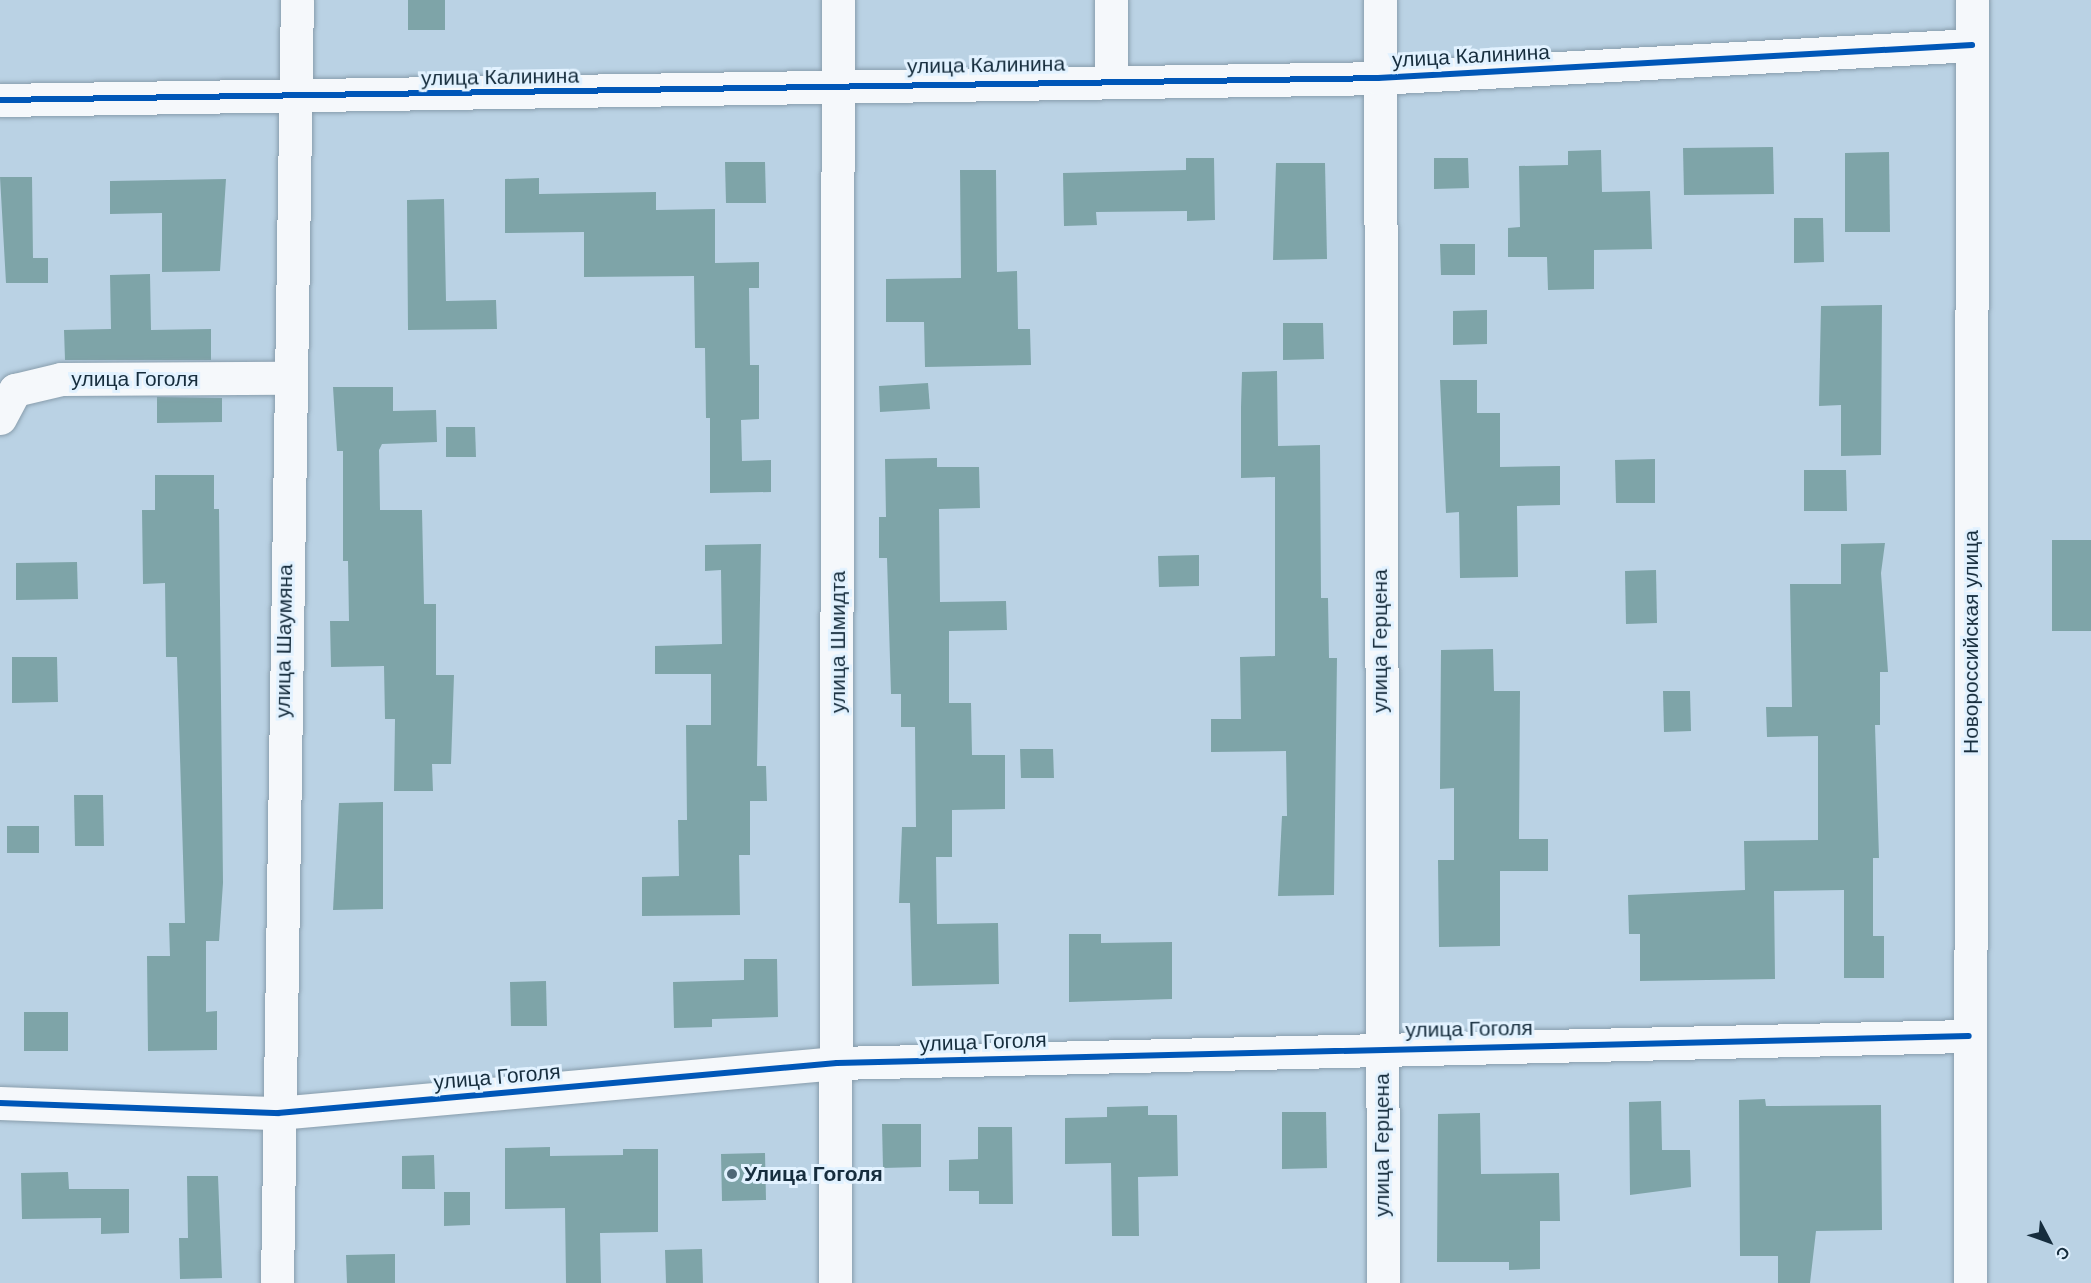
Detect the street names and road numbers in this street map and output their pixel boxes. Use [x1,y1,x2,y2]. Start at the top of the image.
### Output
street label: улица Калинина [1391,39,1551,73]
street label: улица Калинина [907,51,1065,79]
street label: улица Калинина [421,63,579,91]
street label: улица Гоголя [71,366,199,392]
street label: Новороссийская улица [1958,530,1984,754]
street label: улица Шаумяна [270,564,298,718]
street label: улица Герцена [1367,569,1393,713]
street label: улица Шмидта [825,571,851,713]
street label: улица Гоголя [1405,1015,1533,1043]
street label: улица Гоголя [919,1027,1047,1057]
street label: улица Гоголя [433,1059,561,1095]
street label: улица Герцена [1369,1073,1395,1217]

